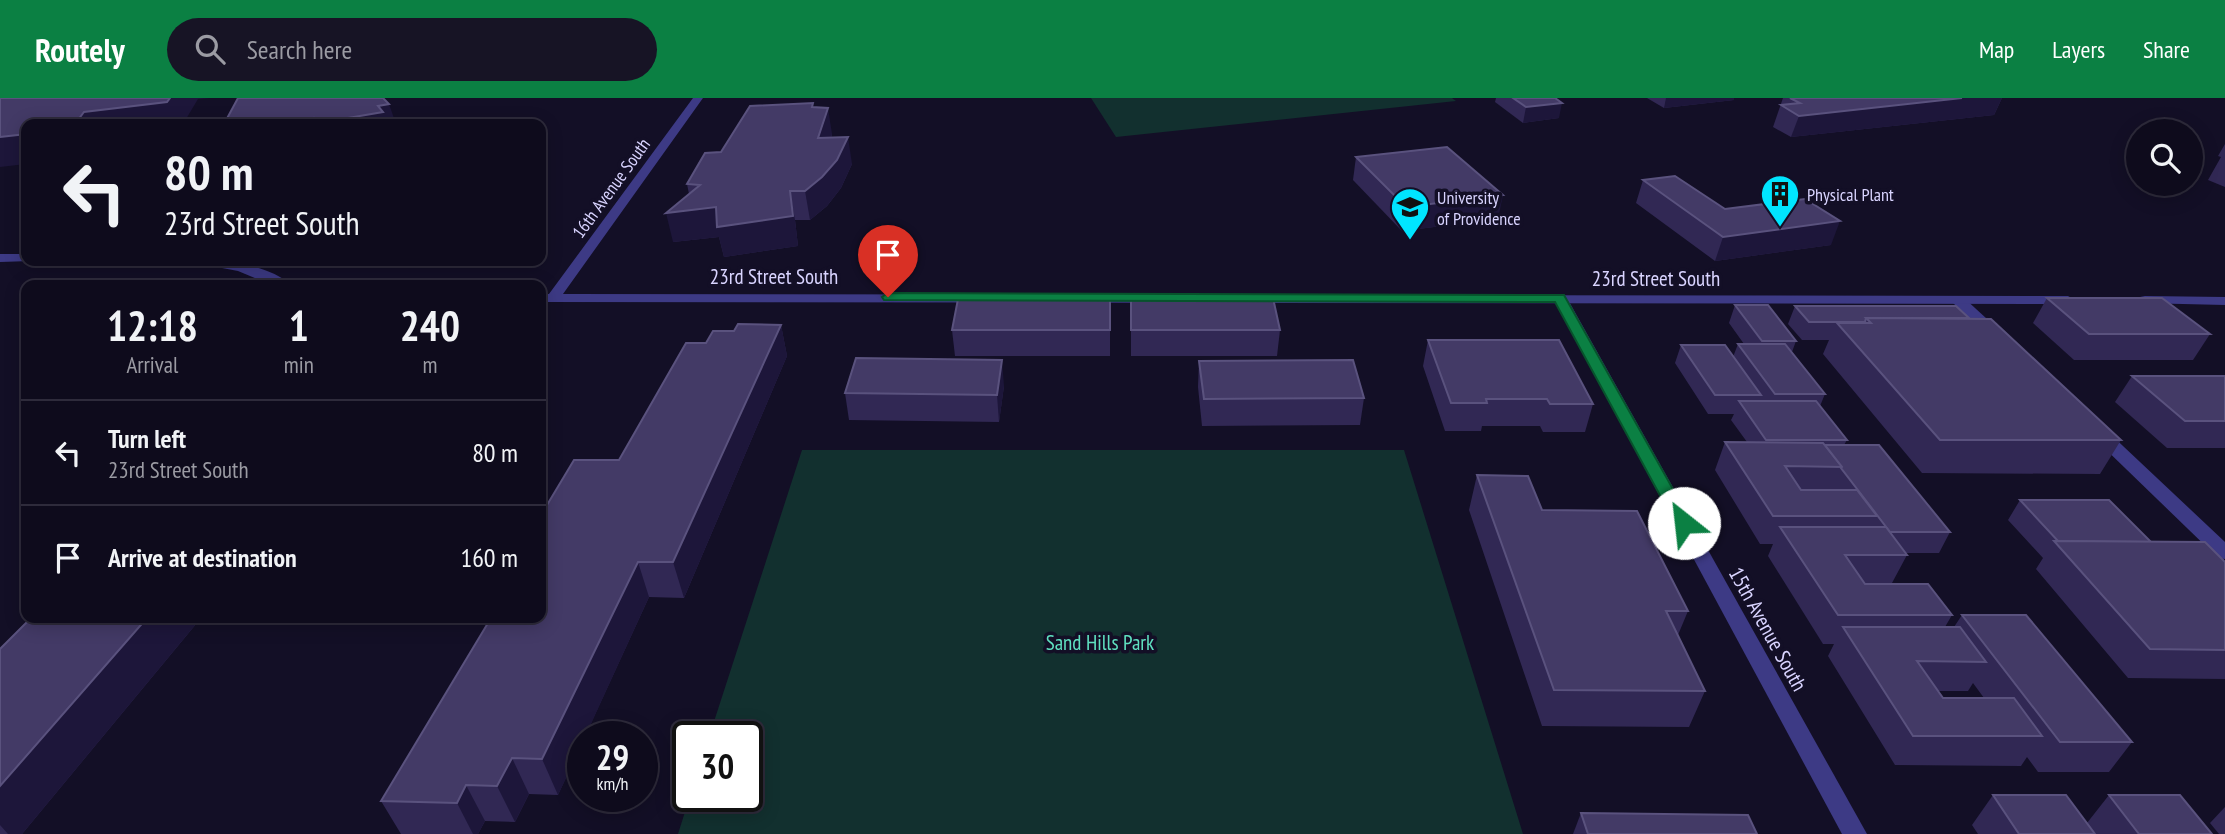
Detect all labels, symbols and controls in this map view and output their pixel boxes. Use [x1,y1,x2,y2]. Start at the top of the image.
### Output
search box [167,18,657,81]
text: Routely [35,28,125,71]
icon: search [191,30,229,68]
text: Search here [247,33,352,66]
text: Map [1979,34,2014,65]
text: Layers [2052,34,2105,65]
text: Share [2143,34,2190,65]
map controls [2126,119,2203,196]
button: search [2126,119,2203,196]
street label: 16th Avenue South [567,134,655,242]
text: 80 m [164,140,253,204]
icon: left [49,147,140,238]
building icon: Physical Plant [1759,173,1801,228]
place label: Physical Plant [1807,183,1894,206]
school or university icon: University of Providence [1389,186,1431,241]
place label: University of Providence [1437,186,1521,230]
text: 23rd Street South [164,202,360,244]
pin [858,225,918,297]
icon: arrive [869,236,907,274]
street label: 23rd Street South [710,263,838,290]
street label: 23rd Street South [1592,265,1720,292]
text: 12:18 [107,298,198,353]
text: 1 [289,298,309,353]
text: 240 [400,298,460,353]
text: Arrival [126,350,178,379]
text: min [284,350,314,379]
text: m [422,350,437,379]
text: Turn left [108,422,186,455]
icon: left [49,434,87,472]
text: 80 m [472,436,518,469]
text: 23rd Street South [108,455,249,484]
position arrow [1647,486,1721,560]
icon: arrive [49,539,87,577]
text: Arrive at destination [108,541,297,574]
text: 160 m [460,541,518,574]
street label: 15th Avenue South [1723,562,1813,696]
park label: Sand Hills Park [1046,629,1154,656]
speed limit sign: 30 [672,721,763,812]
text: 29 [596,734,629,780]
text: km/h [597,772,628,795]

